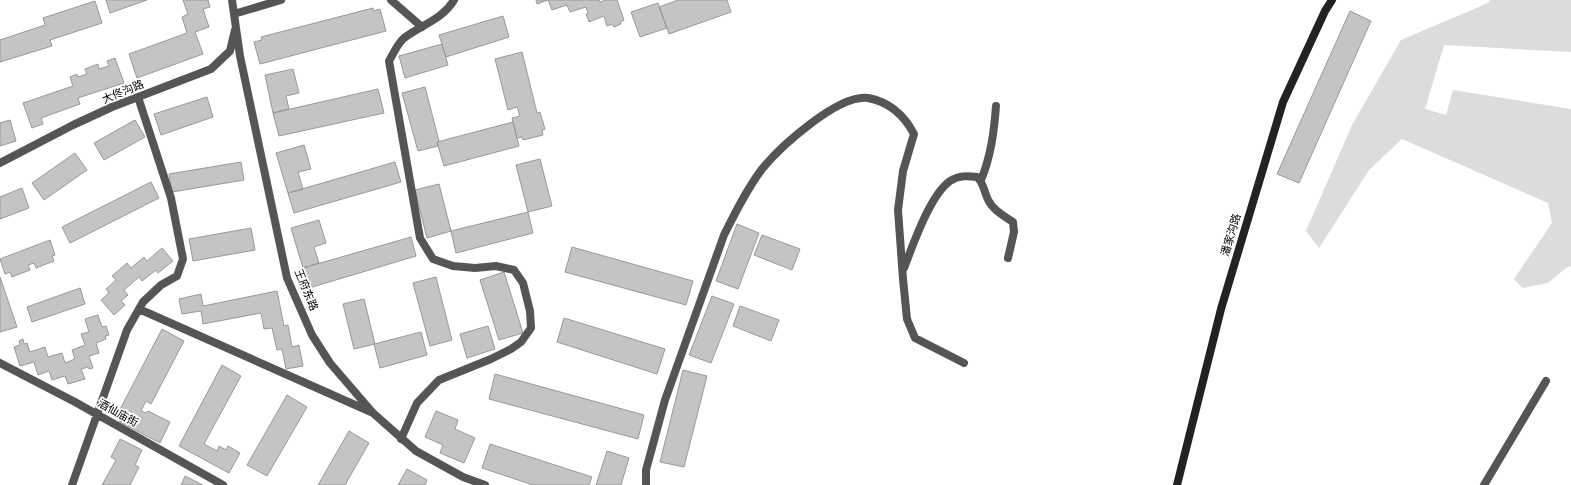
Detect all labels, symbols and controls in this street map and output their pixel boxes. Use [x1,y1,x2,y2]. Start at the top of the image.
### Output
street label: 大佟沟路 [100,78,146,106]
street label: 潘家沟路 [1218,212,1244,258]
street label: 王府东路 [292,267,320,313]
street label: 酒仙庙街 [96,397,140,429]

